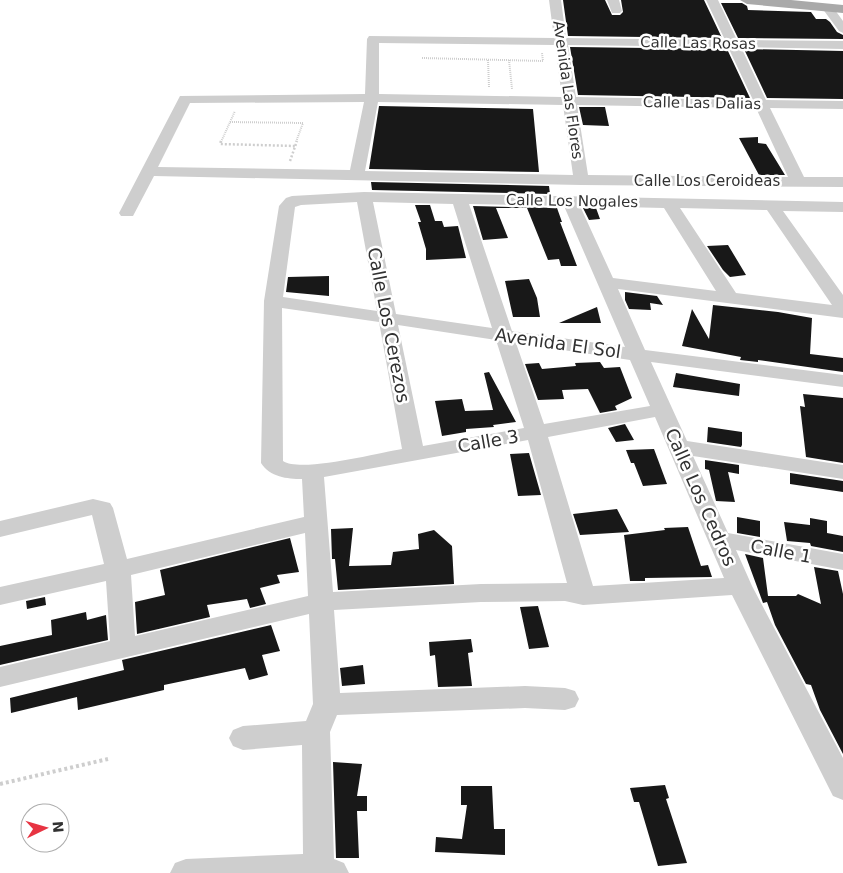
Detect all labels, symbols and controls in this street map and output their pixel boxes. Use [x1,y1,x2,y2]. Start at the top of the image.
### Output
street label: Avenida Las Flores [549,20,587,161]
street label: Calle Las Rosas [640,33,756,53]
street label: Calle Las Dalias [643,93,761,113]
street label: Calle Los Ceroideas [634,172,780,190]
street label: Calle Los Nogales [506,191,638,211]
street label: Calle Los Cerezos [364,246,414,404]
street label: Avenida El Sol [494,324,622,362]
street label: Calle 3 [456,425,520,457]
street label: Calle Los Cedros [661,425,741,569]
street label: Calle 1 [749,535,813,567]
north arrow [20,803,70,853]
text: N [49,820,66,833]

